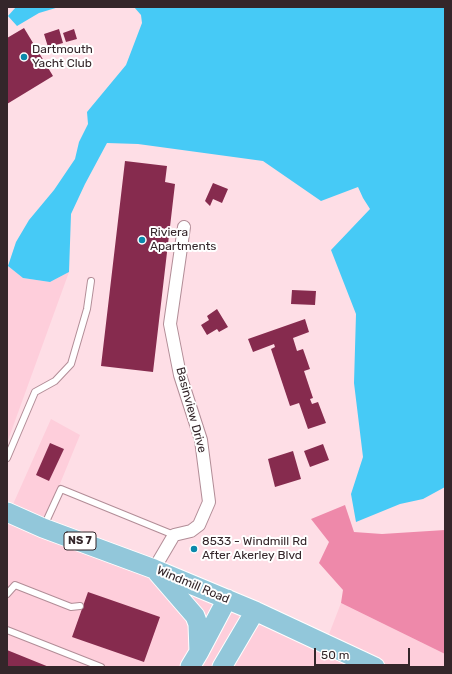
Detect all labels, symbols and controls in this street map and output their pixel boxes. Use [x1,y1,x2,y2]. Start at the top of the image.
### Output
place label: Dartmouth Yacht Club [32,43,93,71]
marker: Dartmouth Yacht Club [19,52,29,62]
place label: Riviera Apartments [150,226,216,254]
marker: Riviera Apartments [137,235,147,245]
street label: Basinview Drive [173,365,209,455]
road number: NS 7 [64,532,96,550]
place label: 8533 - Windmill Rd After Akerley Blvd [202,535,307,563]
marker: 8533 - Windmill Rd After Akerley Blvd [189,544,199,554]
street label: Windmill Road [154,563,232,607]
scale bar [316,640,412,666]
text: 50 m [321,648,349,662]

